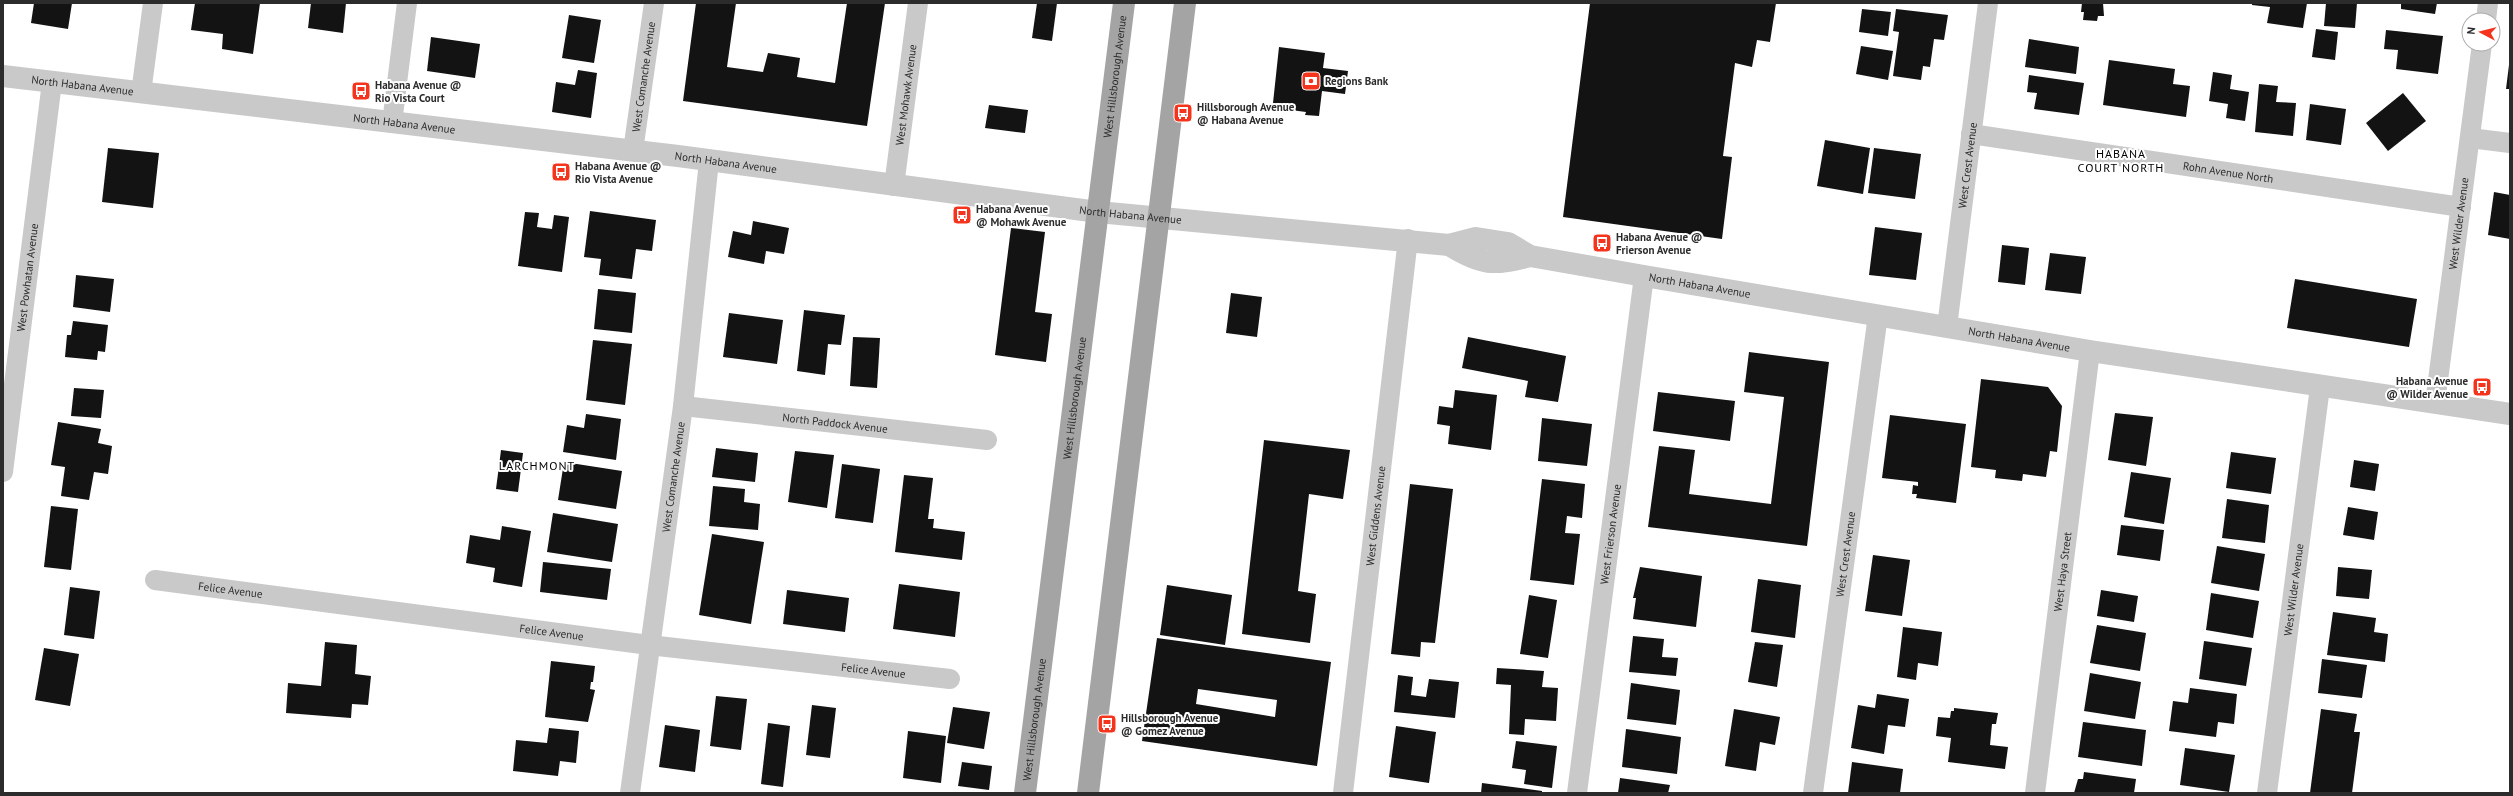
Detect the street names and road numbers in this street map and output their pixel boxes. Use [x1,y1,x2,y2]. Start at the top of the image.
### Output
street label: West Hillsborough Avenue [1100,14,1129,139]
street label: West Comanche Avenue [629,20,658,133]
street label: West Mohawk Avenue [892,43,920,146]
street label: North Habana Avenue [31,72,135,98]
street label: North Habana Avenue [352,111,457,137]
street label: West Crest Avenue [1955,121,1980,209]
street label: North Habana Avenue [674,149,778,176]
street label: Rohn Avenue North [2182,159,2274,186]
street label: West Wilder Avenue [2446,176,2472,271]
street label: North Habana Avenue [1078,203,1183,227]
street label: West Powhatan Avenue [14,222,41,332]
street label: North Habana Avenue [1648,270,1752,301]
street label: North Habana Avenue [1967,324,2071,355]
street label: West Hillsborough Avenue [1060,336,1089,460]
street label: North Paddock Avenue [782,410,889,436]
street label: West Comanche Avenue [659,420,688,533]
street label: West Giddens Avenue [1363,465,1388,567]
street label: West Frierson Avenue [1597,483,1624,585]
street label: West Crest Avenue [1833,510,1858,598]
street label: West Haya Street [2051,531,2074,612]
street label: West Wilder Avenue [2281,542,2307,637]
street label: Felice Avenue [197,579,264,601]
street label: Felice Avenue [519,621,585,643]
street label: West Hillsborough Avenue [1020,657,1049,782]
street label: Felice Avenue [840,660,907,681]

